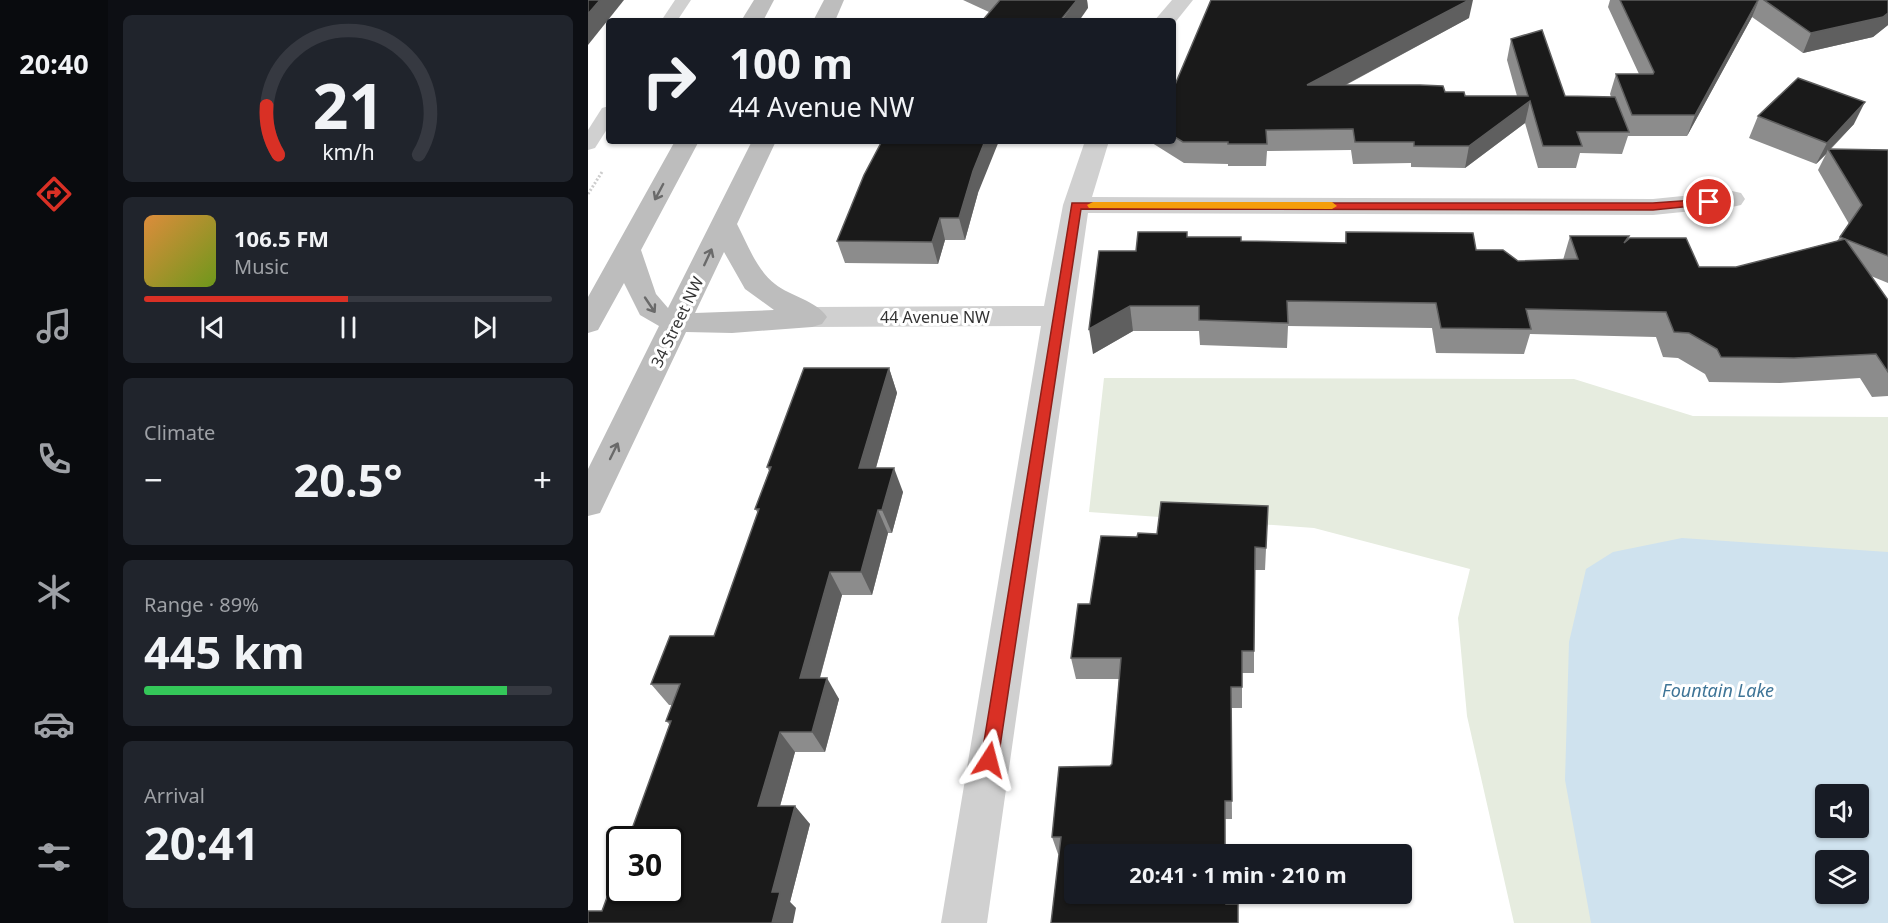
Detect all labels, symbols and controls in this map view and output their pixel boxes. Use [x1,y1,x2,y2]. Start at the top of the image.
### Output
text: 100 m [729,34,853,91]
icon: right [630,42,708,120]
text: 20:40 [19,45,89,82]
text: 21 [312,62,384,147]
text: 44 Avenue NW [729,88,914,125]
text: km/h [322,138,374,167]
icon: directions [33,173,75,215]
pin [1683,176,1734,227]
one-way arrow [653,183,664,201]
icon: arrive [1692,185,1725,218]
text: 106.5 FM [234,223,329,253]
one-way arrow [703,248,715,266]
text: Music [234,253,289,280]
street label: 34 Street NW [646,273,708,371]
one-way arrow [644,296,657,313]
icon: music [33,305,75,347]
street label: 44 Avenue NW [880,306,990,328]
icon: previous [196,311,229,344]
icon: pause [332,311,365,344]
icon: next [468,311,501,344]
text: Climate [144,419,215,446]
icon: phone [33,438,75,480]
one-way arrow [608,442,620,460]
text: 20.5° [294,449,402,510]
text: − [144,457,163,502]
text: + [533,457,552,502]
icon: climate [33,571,75,613]
text: Range · 89% [144,591,259,618]
text: 445 km [144,621,305,682]
water label: Fountain Lake [1662,678,1774,702]
icon: car [33,703,75,745]
position arrow [957,728,1021,792]
text: Arrival [144,782,205,809]
map controls [1815,784,1869,904]
button: sound [1815,784,1869,838]
text: 20:41 [144,812,260,873]
speed limit sign: 30 [606,826,684,904]
icon: filters [33,836,75,878]
button: layers [1815,850,1869,904]
text: 20:41 · 1 min · 210 m [1129,859,1347,889]

